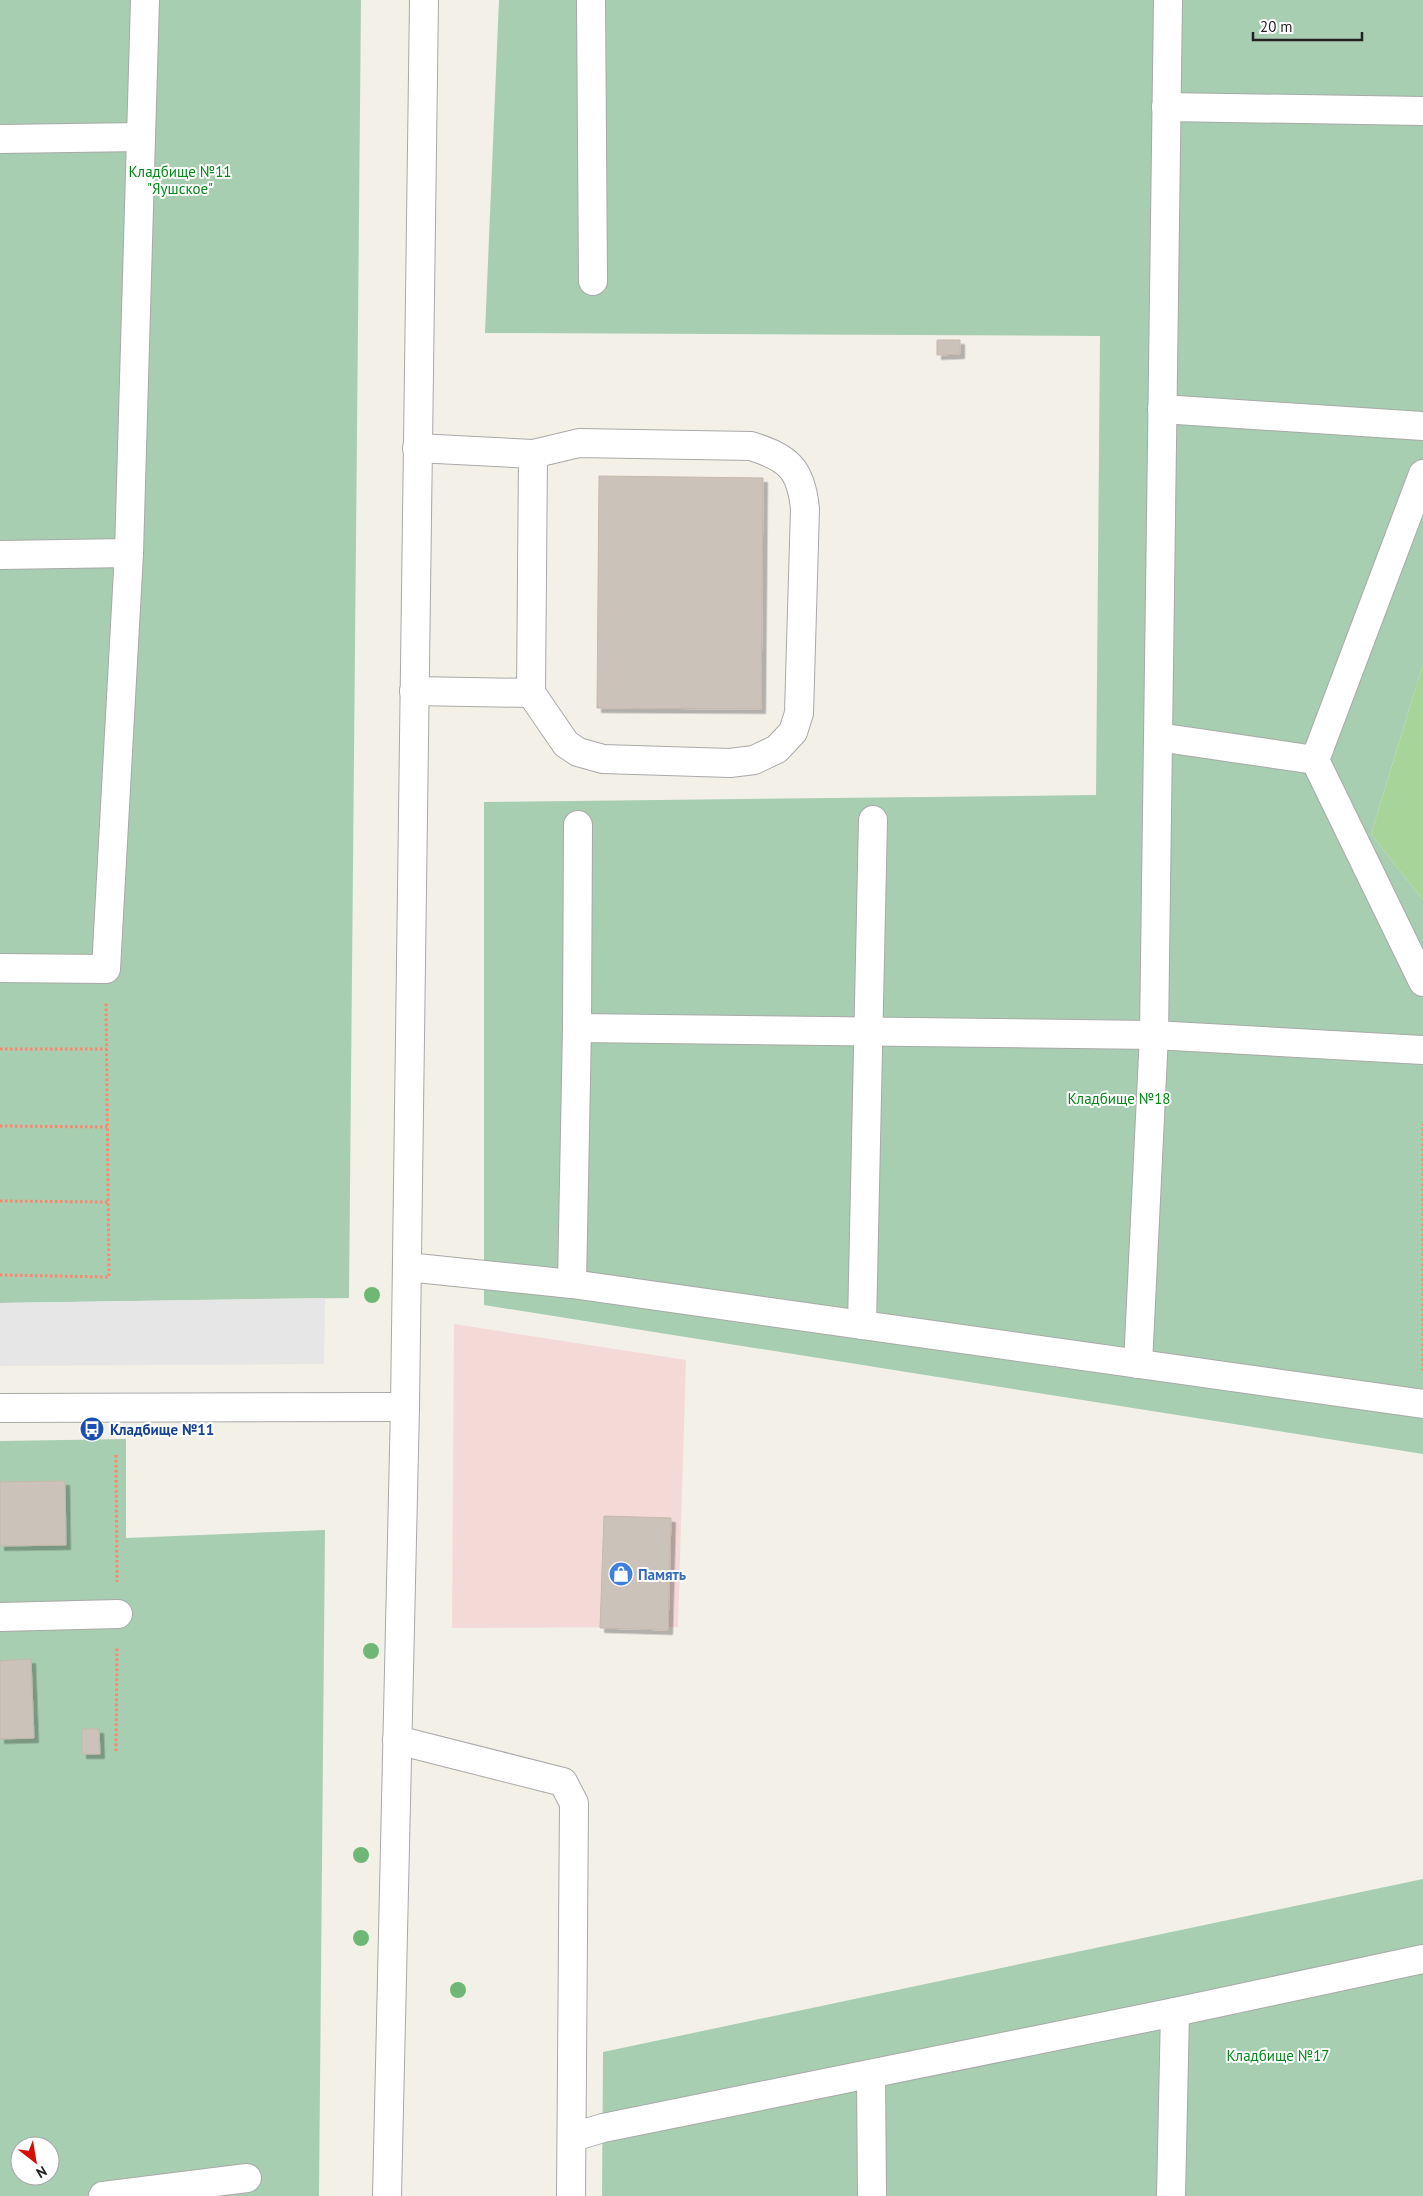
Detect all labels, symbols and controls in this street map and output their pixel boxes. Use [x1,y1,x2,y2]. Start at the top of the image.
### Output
scale bar [1253,10,1362,42]
text: 20 m [1260,17,1293,36]
park label: Кладбище №11 "Яушское" [128,162,232,198]
park label: Кладбище №18 [1067,1089,1171,1108]
bus stop icon: Кладбище №11 [79,1416,105,1442]
place label: Кладбище №11 [110,1420,214,1439]
shop icon: Память [608,1561,634,1587]
place label: Память [638,1565,687,1584]
park label: Кладбище №17 [1226,2046,1330,2065]
north arrow [10,2136,60,2186]
text: N [33,2162,50,2182]

